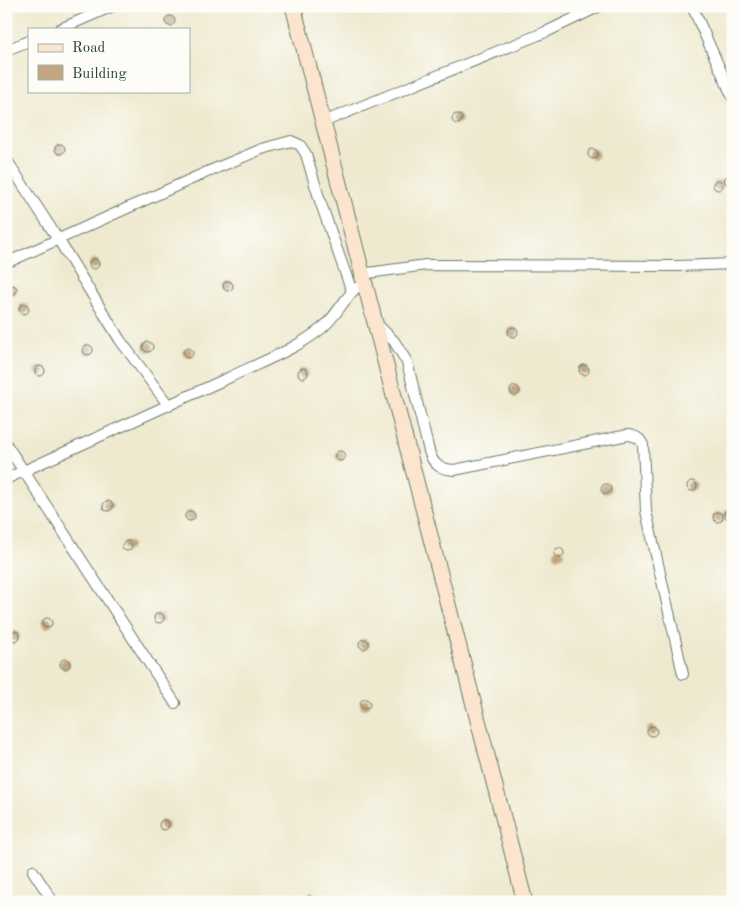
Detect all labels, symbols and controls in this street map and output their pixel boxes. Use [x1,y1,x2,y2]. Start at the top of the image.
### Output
legend [28,28,190,92]
text: Road [72,41,106,56]
text: Building [72,67,127,82]

